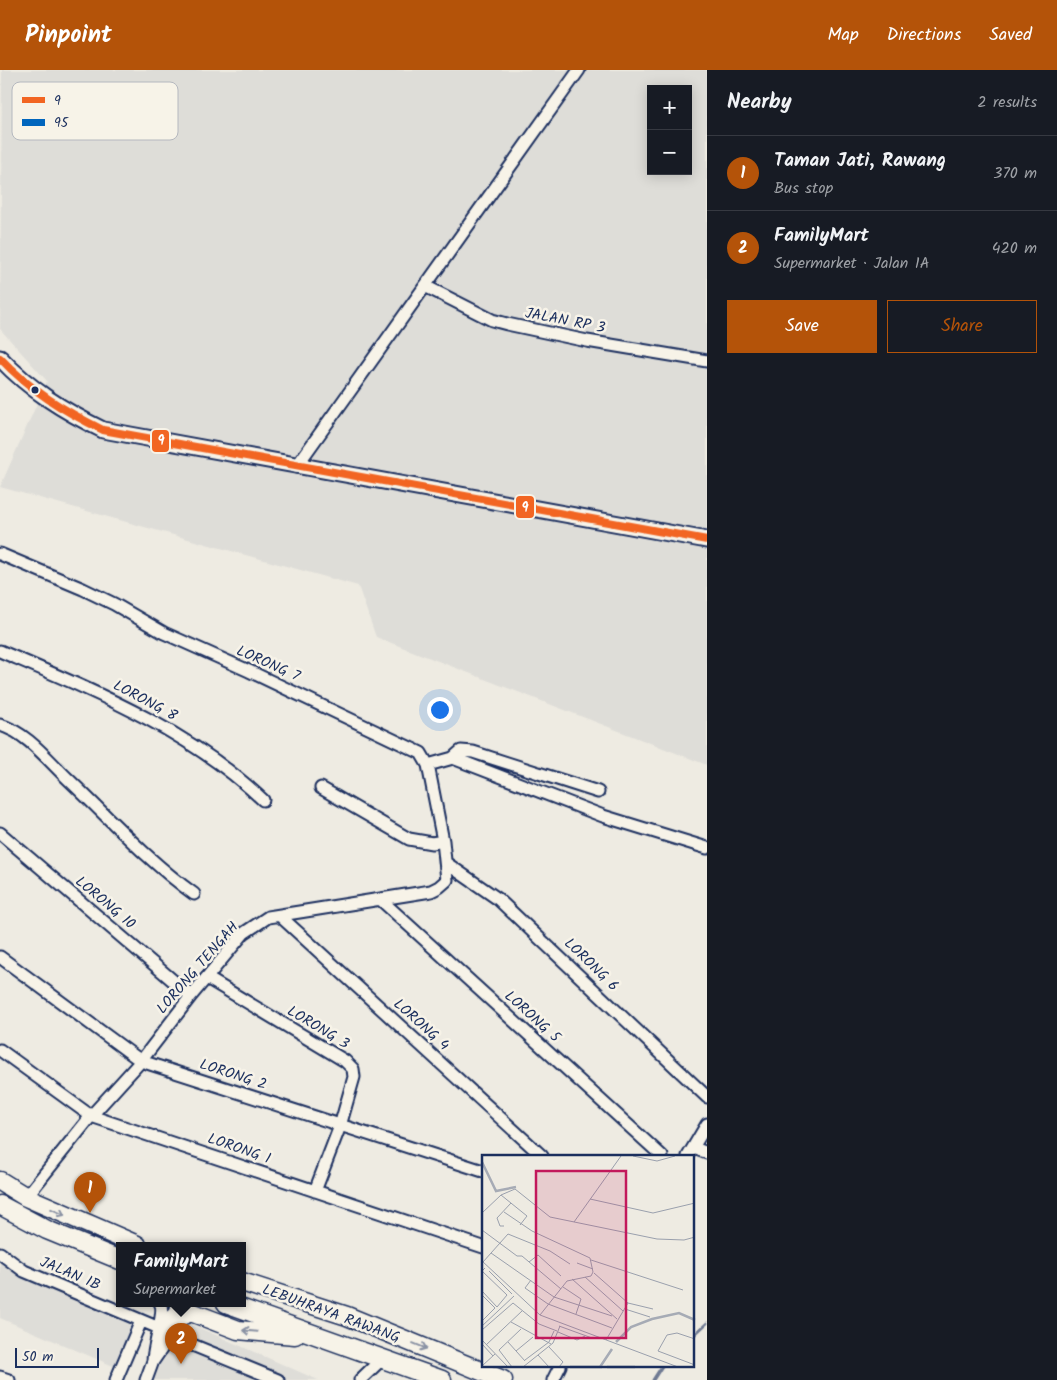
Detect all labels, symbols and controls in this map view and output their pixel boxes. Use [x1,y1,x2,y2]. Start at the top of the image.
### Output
text: Pinpoint [25,16,112,55]
text: Map [827,21,859,50]
text: Directions [887,21,961,50]
text: Saved [989,21,1032,50]
legend [12,82,178,140]
map controls [647,85,692,175]
button: + [647,85,692,130]
text: Nearby [727,86,792,119]
text: 9 [54,90,61,112]
text: 2 results [977,90,1037,115]
text: 95 [54,112,70,134]
button: − [647,130,692,175]
text: Taman Jati, Rawang [774,146,946,176]
text: 1 [741,161,745,186]
text: 370 m [993,161,1037,186]
text: Bus stop [774,176,833,201]
text: FamilyMart [774,221,869,251]
text: 2 [738,236,748,261]
text: 420 m [992,236,1037,261]
text: Supermarket · Jalan 1A [774,251,930,276]
button: Save [727,300,877,353]
button: Share [887,300,1037,353]
street label: JALAN RP 3 [523,301,608,341]
unlabelled marker [30,385,40,395]
line badge: 9 [151,429,170,453]
text: 9 [157,430,165,452]
line badge: 9 [515,495,535,519]
text: 9 [521,497,529,519]
street label: LORONG 7 [232,639,305,689]
street label: LORONG 8 [109,674,182,728]
your location [427,697,453,723]
street label: LORONG 10 [69,870,141,936]
street label: LORONG TENGAH [151,916,245,1020]
street label: LORONG 6 [558,932,624,998]
street label: LORONG 5 [498,985,566,1050]
street label: LORONG 4 [387,993,455,1057]
street label: LORONG 3 [282,1000,354,1056]
street label: LORONG 2 [196,1053,270,1097]
street label: LORONG 1 [204,1127,274,1171]
inset map [482,1155,694,1368]
pin: 1 [74,1172,106,1213]
one-way arrow [50,1208,65,1218]
popup [116,1242,246,1307]
text: FamilyMart [134,1247,228,1277]
street label: JALAN 1B [36,1250,104,1298]
text: Supermarket [134,1277,216,1302]
street label: LEBUHRAYA RAWANG [259,1278,403,1350]
pin: 2 [165,1323,197,1364]
one-way arrow [242,1326,258,1336]
one-way arrow [412,1342,427,1351]
scale bar [15,1345,99,1368]
text: 50 m [22,1346,53,1368]

